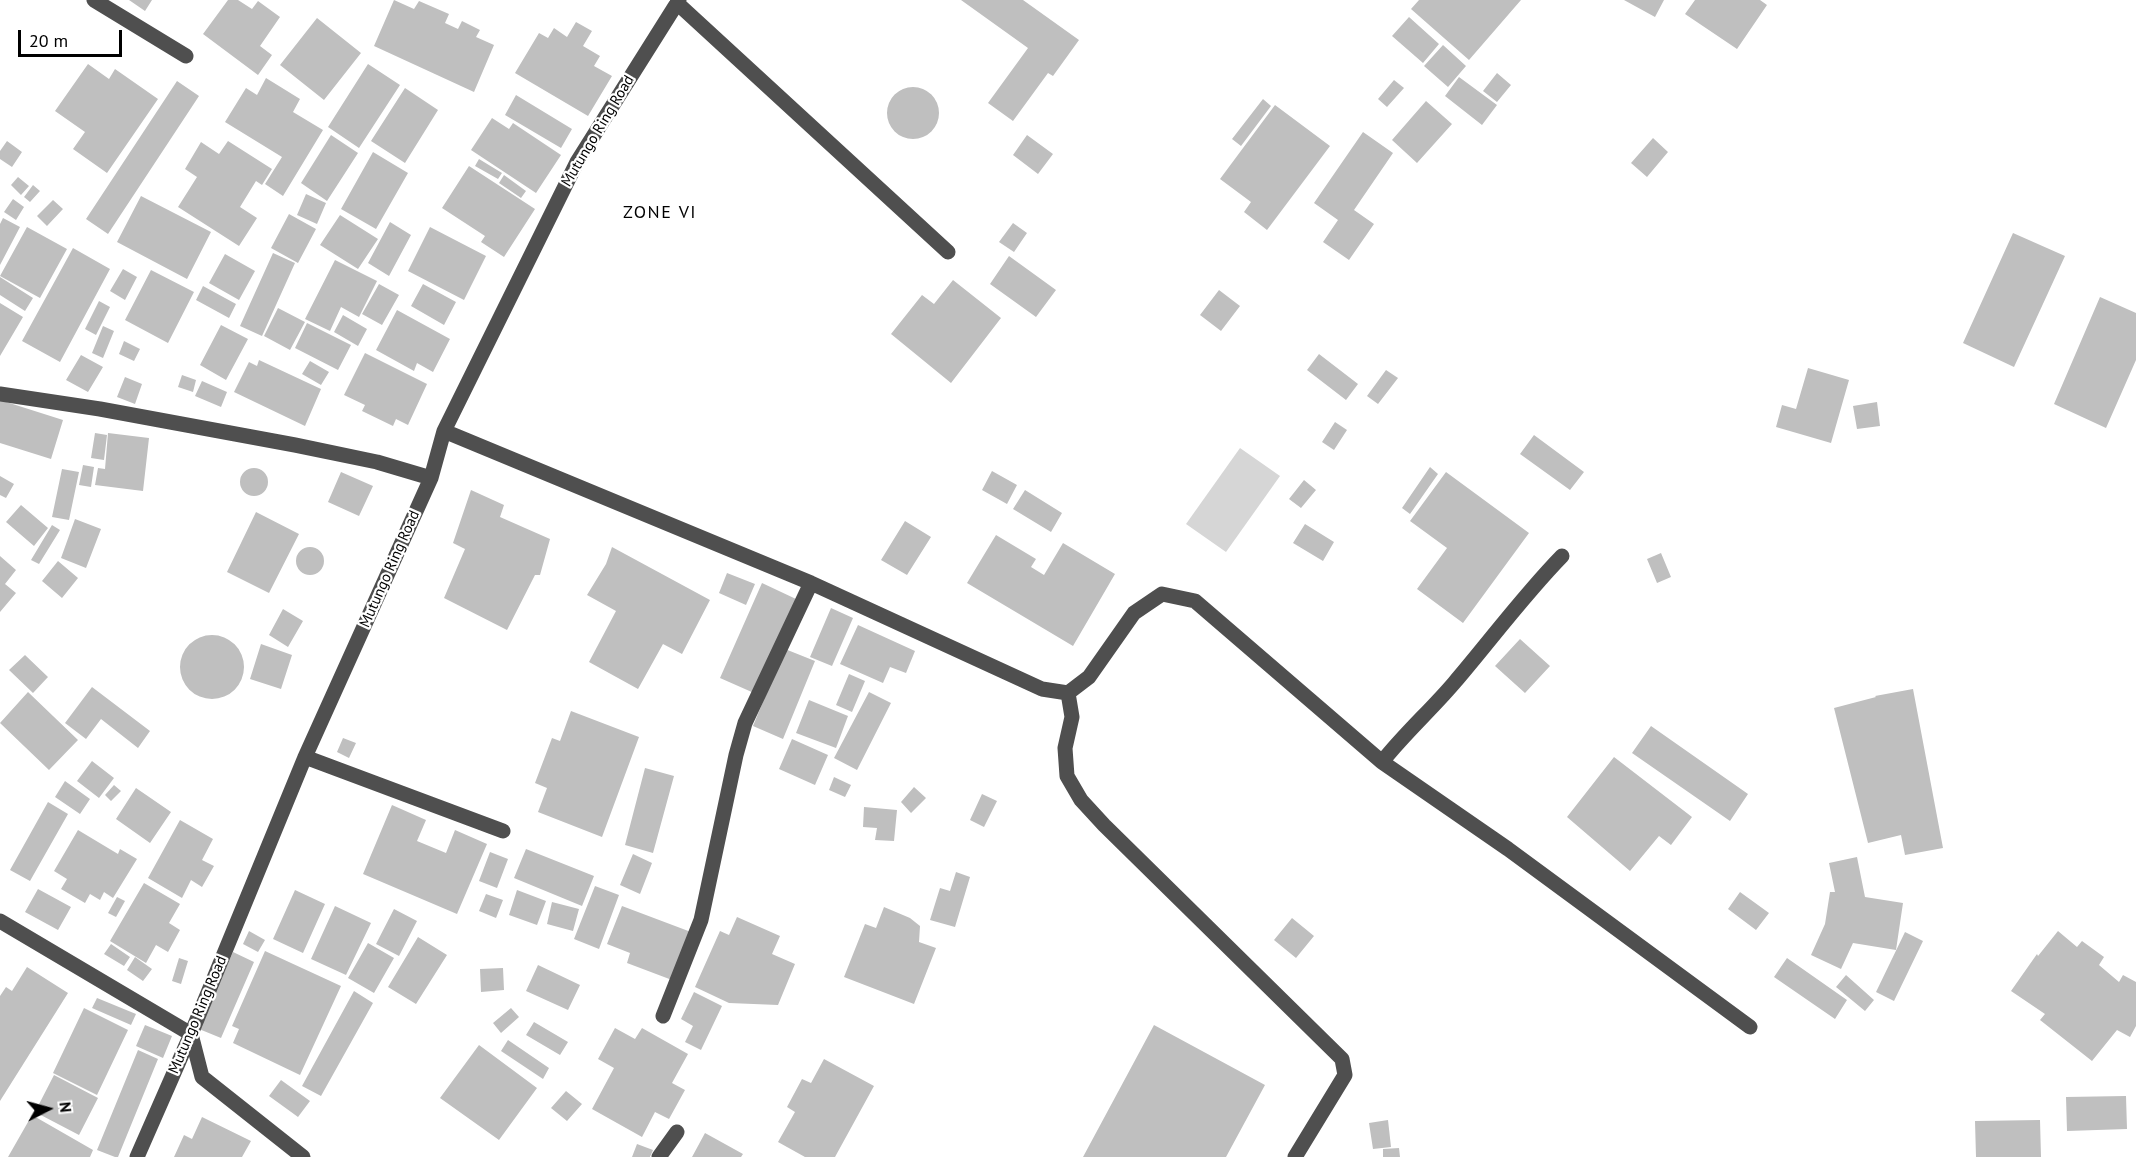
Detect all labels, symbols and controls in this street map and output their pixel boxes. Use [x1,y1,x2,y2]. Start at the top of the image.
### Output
scale bar [21,18,124,56]
text: 20 m [29,29,68,52]
street label: Mutungo Ring Road [558,72,638,190]
district label: ZONE VI [623,202,697,224]
street label: Mutungo Ring Road [356,508,424,630]
street label: Mutungo Ring Road [165,953,231,1077]
north arrow [18,1079,78,1139]
text: N [55,1101,76,1113]

